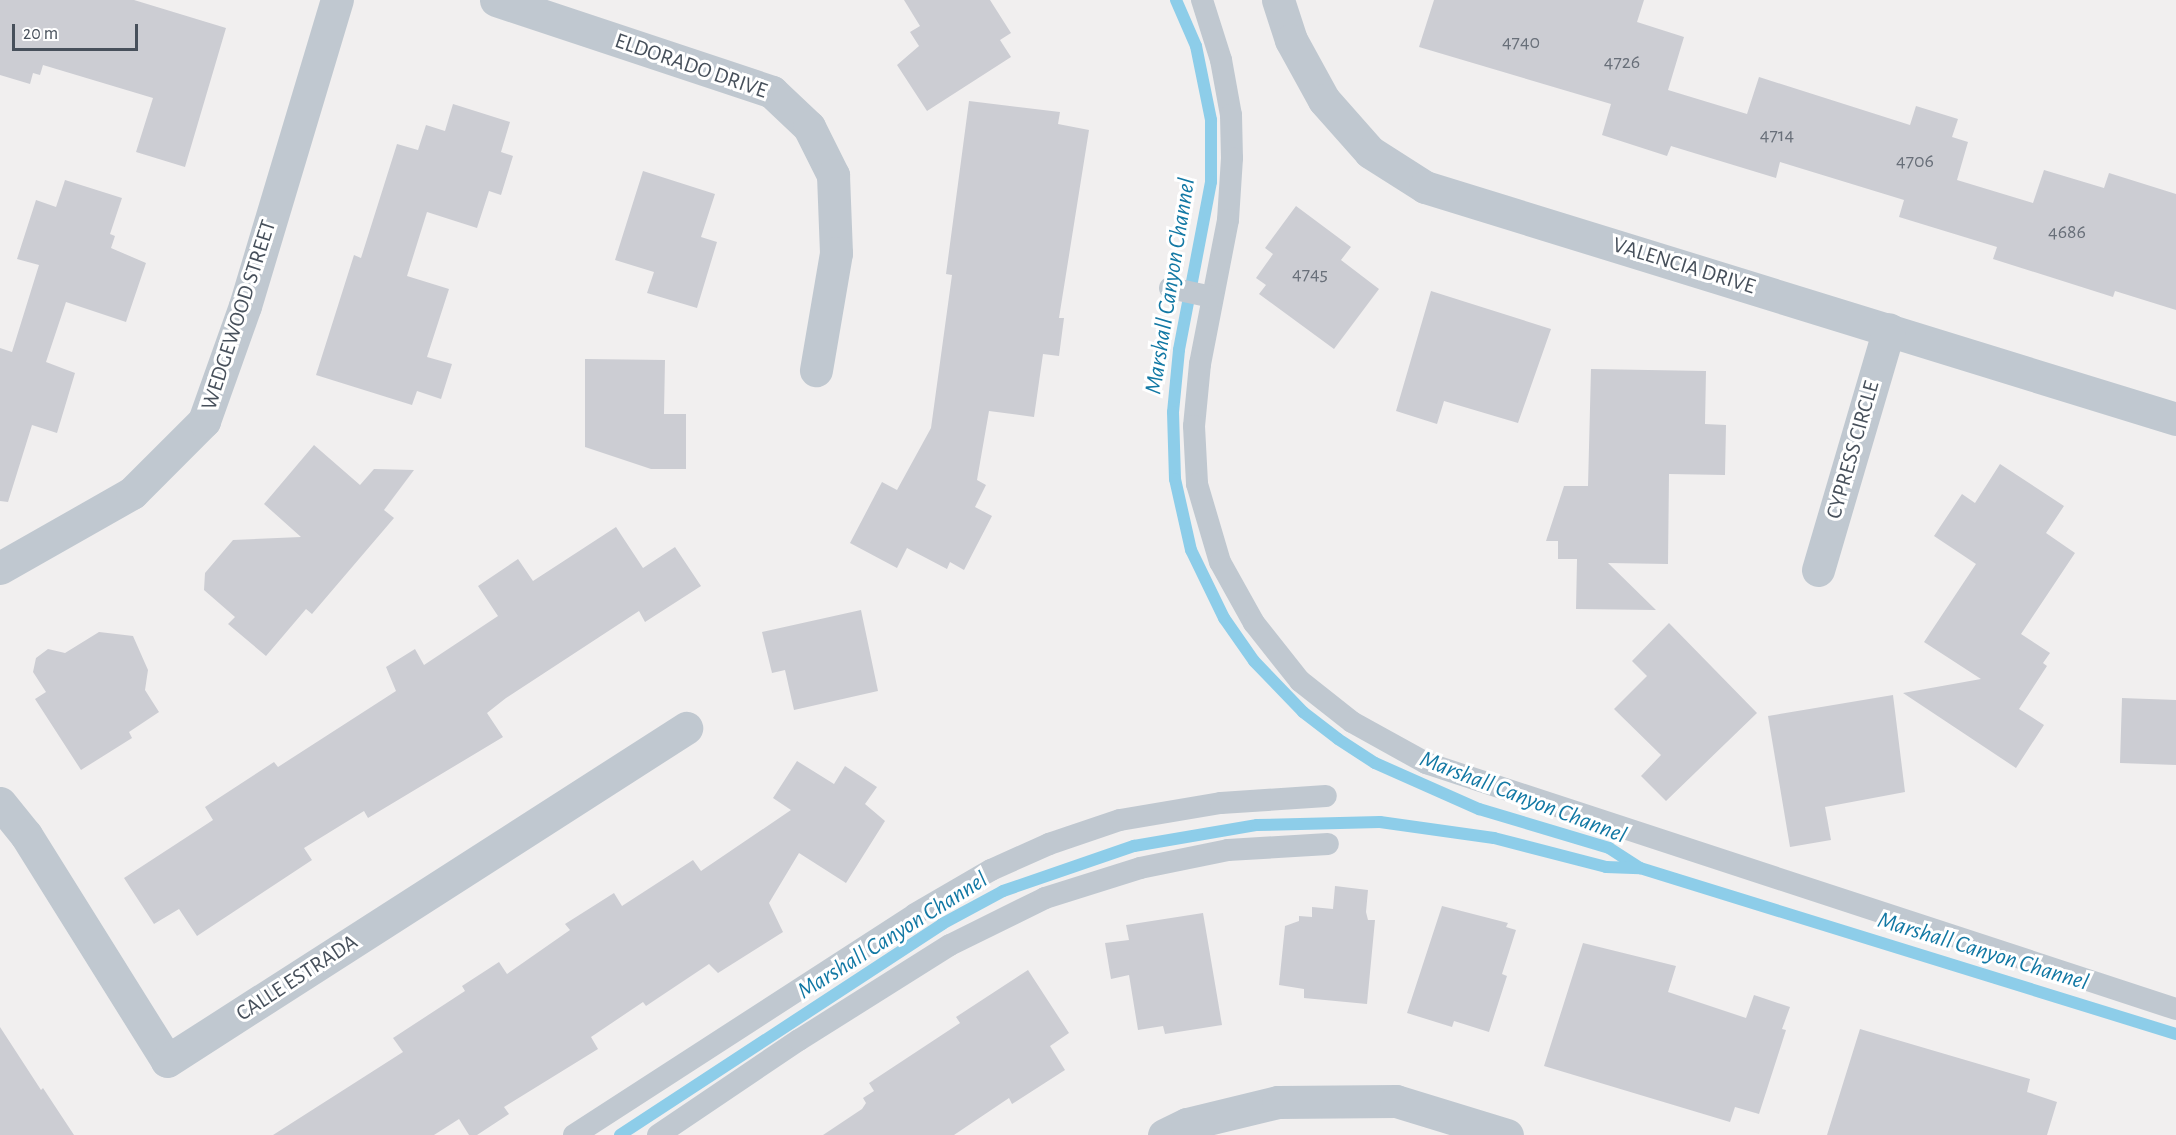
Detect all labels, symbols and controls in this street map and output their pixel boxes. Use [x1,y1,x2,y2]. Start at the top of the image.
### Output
scale bar [15,12,141,50]
text: 20 m [23,25,58,43]
street label: ELDORADO DRIVE [611,28,771,104]
house number: 4740 [1502,30,1540,54]
house number: 4726 [1604,50,1640,74]
house number: 4714 [1760,123,1794,147]
house number: 4706 [1896,149,1934,173]
water label: Marshall Canyon Channel [1140,176,1202,396]
street label: WEDGEWOOD STREET [196,217,282,413]
house number: 4686 [2048,220,2086,244]
street label: VALENCIA DRIVE [1610,232,1758,300]
house number: 4745 [1292,262,1328,286]
street label: CYPRESS CIRCLE [1821,378,1885,522]
water label: Marshall Canyon Channel [1416,745,1630,851]
water label: Marshall Canyon Channel [793,866,993,1006]
water label: Marshall Canyon Channel [1874,906,2092,998]
street label: CALLE ESTRADA [231,929,363,1027]

